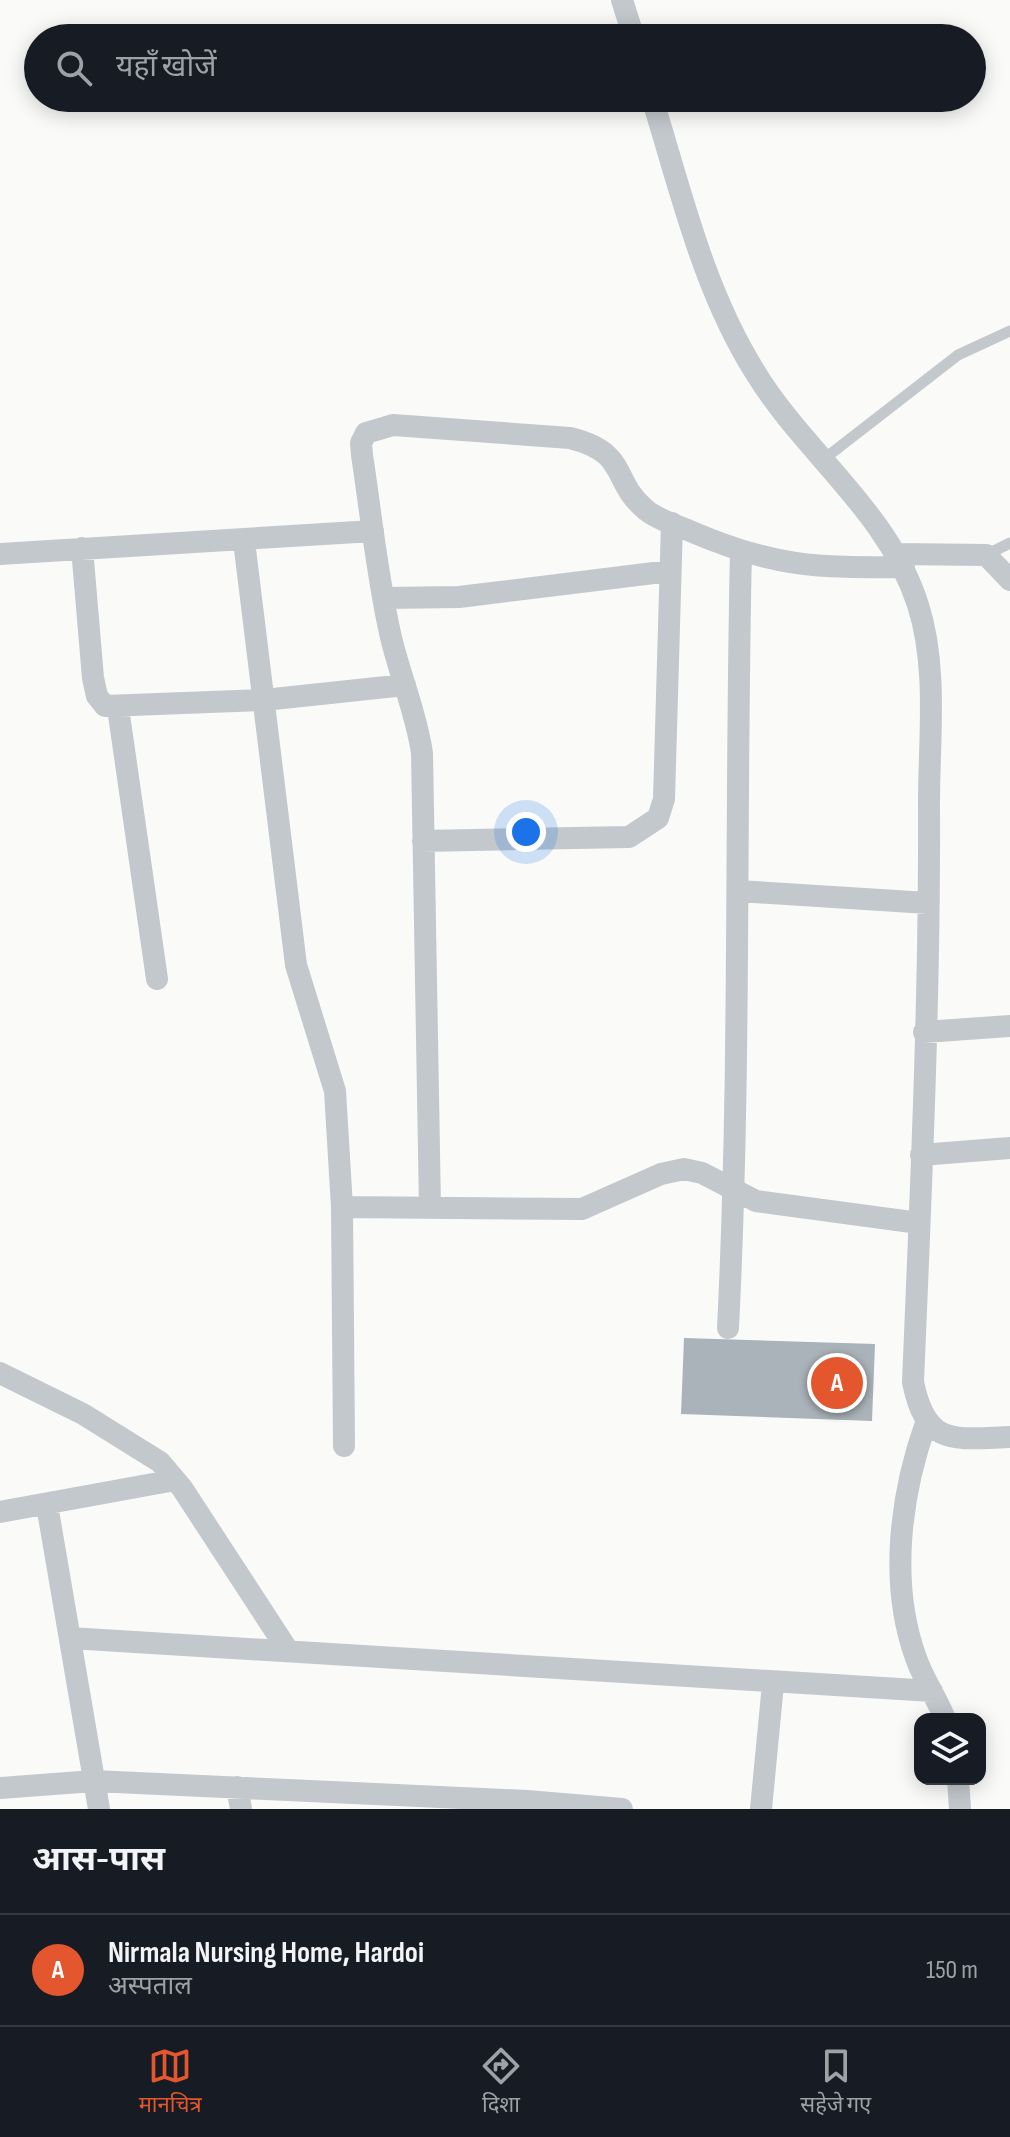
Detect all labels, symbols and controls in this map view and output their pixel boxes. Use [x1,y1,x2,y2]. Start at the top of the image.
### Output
search box [24,24,986,112]
icon: search [52,46,96,90]
text: यहाँ खोजें [116,49,216,85]
your location [506,812,546,852]
pin: A [811,1353,863,1413]
map controls [914,1713,986,1785]
button: layers [914,1713,986,1785]
text: आस-पास [32,1839,165,1880]
text: Nirmala Nursing Home, Hardoi [108,1935,424,1971]
text: A [52,1955,64,1986]
text: 150 m [926,1955,978,1986]
text: अस्पताल [108,1971,192,2002]
tab: मानचित्र [139,2044,202,2121]
tab: दिशा [479,2044,523,2121]
tab: सहेजे गए [800,2044,871,2121]

